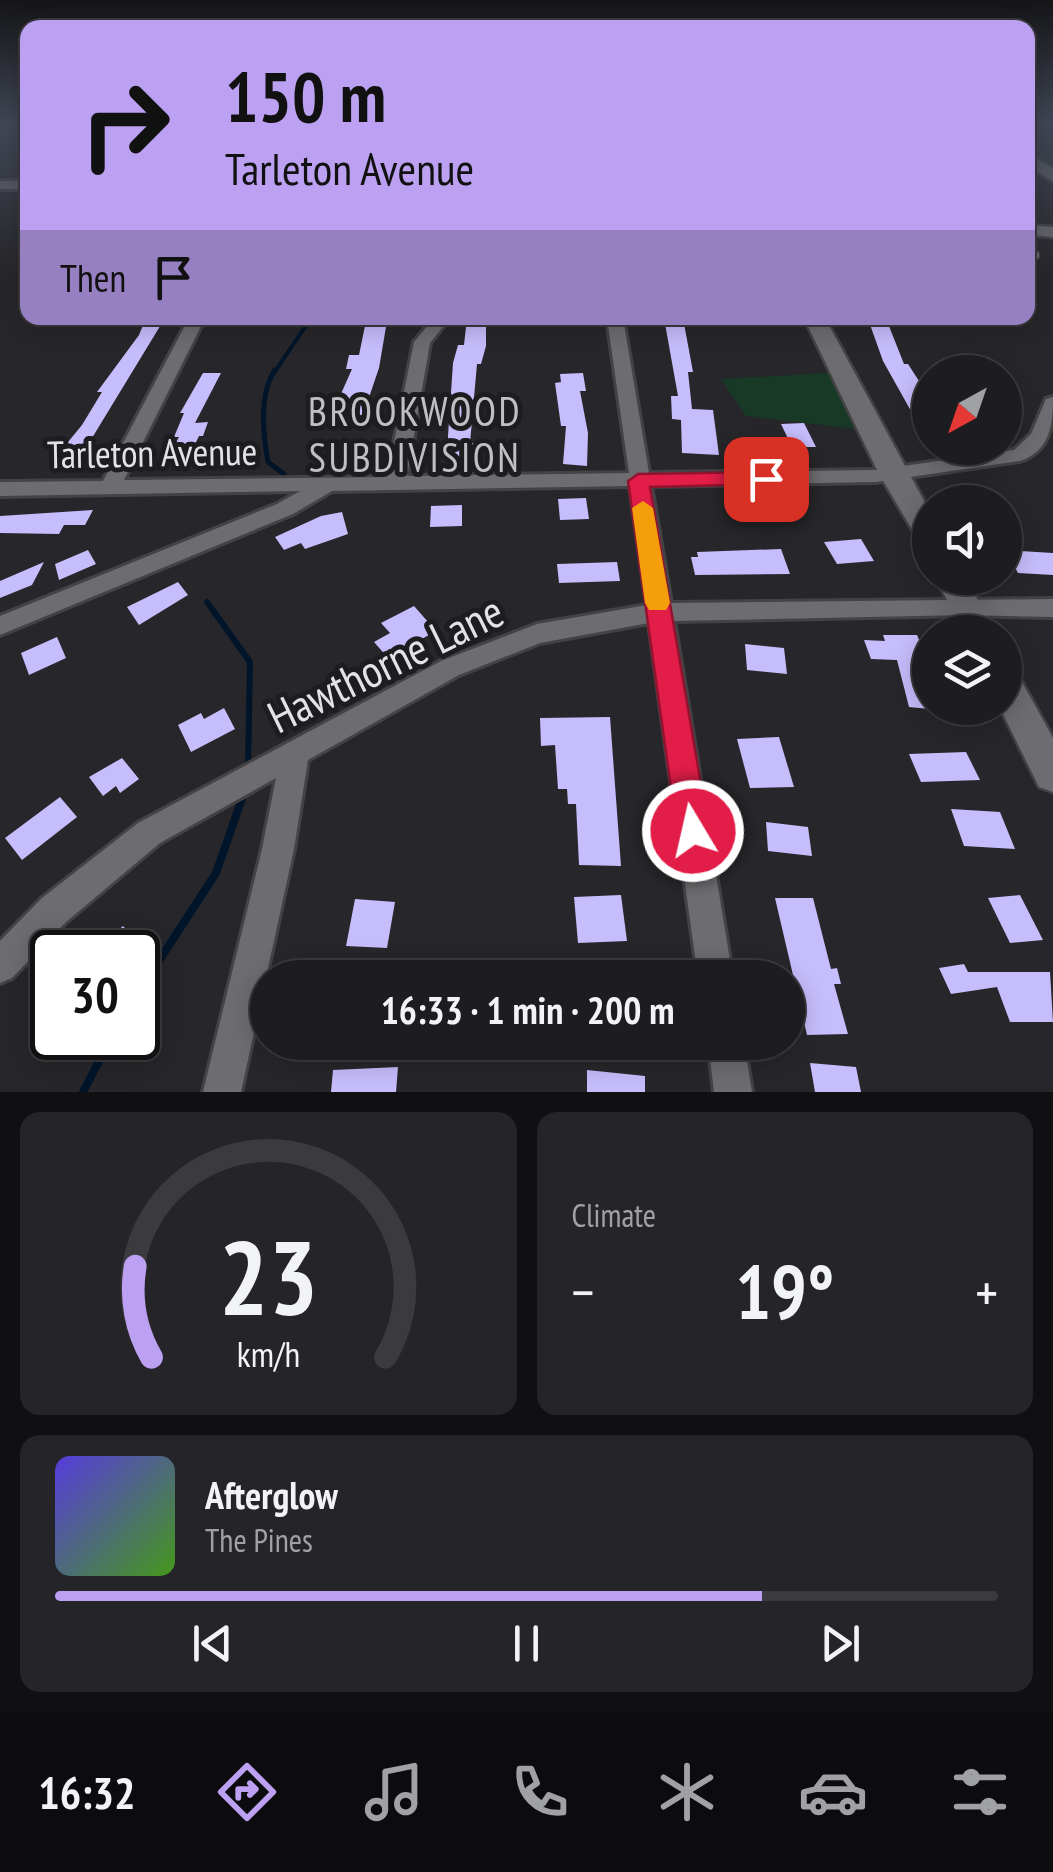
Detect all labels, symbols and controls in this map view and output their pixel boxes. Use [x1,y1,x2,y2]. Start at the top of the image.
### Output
text: 150 m [225,51,386,141]
icon: right [60,60,190,190]
text: Tarleton Avenue [225,139,474,197]
icon: arrive [146,250,201,305]
text: Then [60,253,126,302]
north arrow [912,355,1022,465]
map controls [912,355,1022,725]
district label: BROOKWOOD SUBDIVISION [308,385,522,483]
street label: Tarleton Avenue [46,426,258,478]
pin [724,437,809,522]
icon: arrive [739,452,794,507]
button: sound [912,485,1022,595]
street label: Hawthorne Lane [258,581,512,745]
button: layers [912,615,1022,725]
position arrow [641,779,745,883]
speed limit sign: 30 [30,930,160,1060]
text: 16:33 · 1 min · 200 m [381,985,674,1034]
text: Climate [572,1194,656,1236]
text: 23 [219,1209,318,1344]
text: 19° [735,1243,834,1340]
text: − [572,1256,594,1327]
text: + [975,1256,998,1327]
text: km/h [237,1331,300,1377]
text: Afterglow [205,1470,338,1519]
text: The Pines [205,1519,313,1561]
icon: previous [185,1616,240,1671]
icon: pause [499,1616,554,1671]
icon: next [813,1616,868,1671]
icon: directions [212,1757,282,1827]
icon: music [359,1757,429,1827]
icon: phone [505,1757,575,1827]
icon: climate [652,1757,722,1827]
icon: car [798,1757,868,1827]
icon: filters [945,1757,1015,1827]
text: 16:32 [38,1763,136,1821]

